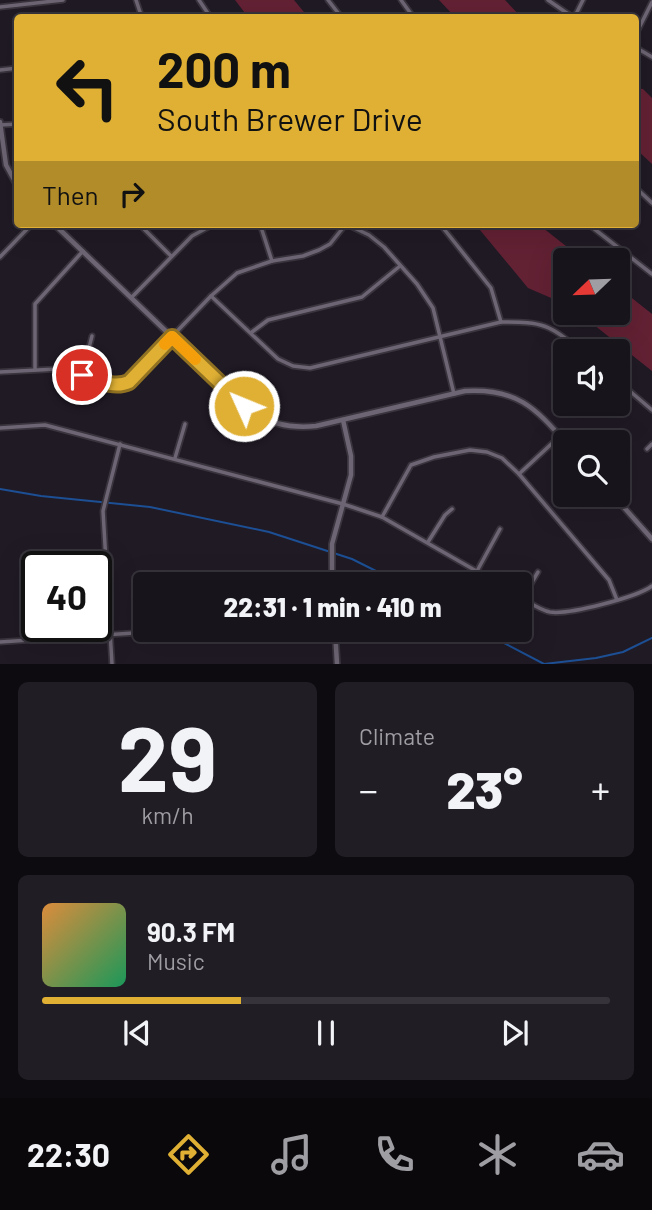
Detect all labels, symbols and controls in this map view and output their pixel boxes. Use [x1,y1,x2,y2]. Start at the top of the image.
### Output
text: 200 m [157,39,291,98]
icon: left [42,42,133,133]
text: South Brewer Drive [157,99,423,137]
icon: right [113,175,151,213]
text: Then [42,179,99,210]
north arrow [553,248,630,326]
map controls [553,248,630,507]
button: sound [553,339,630,416]
pin [52,345,112,405]
icon: arrive [63,356,101,394]
position arrow [207,369,281,443]
button: search [553,430,630,507]
speed limit sign: 40 [21,551,112,642]
text: 22:31 · 1 min · 410 m [223,591,442,622]
text: 29 [118,701,217,810]
text: Climate [359,722,435,750]
text: 23° [446,757,523,819]
text: − [359,766,378,812]
text: + [591,766,610,812]
text: km/h [141,801,194,829]
text: 90.3 FM [147,916,235,947]
text: Music [147,947,205,975]
icon: previous [118,1014,156,1052]
icon: pause [307,1014,345,1052]
icon: next [496,1014,534,1052]
icon: directions [164,1130,213,1179]
icon: music [267,1130,316,1179]
icon: phone [370,1130,419,1179]
icon: climate [473,1130,522,1179]
icon: car [576,1130,625,1179]
text: 22:30 [27,1135,110,1173]

